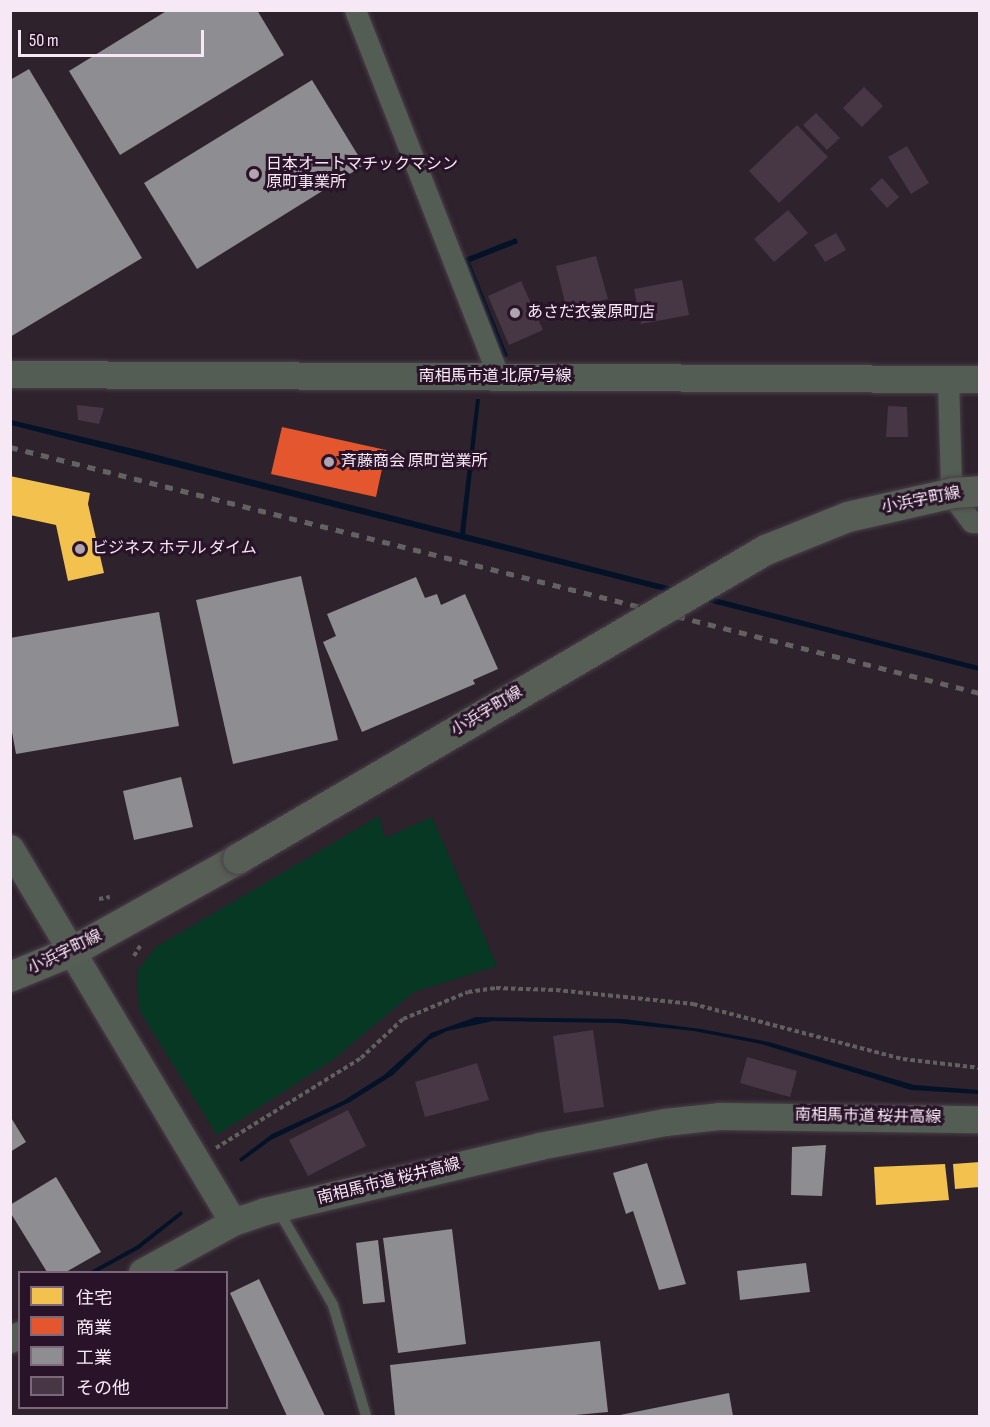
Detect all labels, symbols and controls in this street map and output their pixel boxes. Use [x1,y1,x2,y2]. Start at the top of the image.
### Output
scale bar [21,18,207,56]
text: 50 m [29,30,59,51]
place label: 日本オートマチックマシン 原町事業所 [266,155,458,193]
marker: 日本オートマチックマシン 原町事業所 [247,167,261,181]
place label: あさだ衣裳原町店 [527,303,655,323]
marker: あさだ衣裳原町店 [508,306,522,320]
street label: 南相馬市道 北原7号線 [419,367,571,387]
place label: 斉藤商会 原町営業所 [341,452,488,472]
marker: 斉藤商会 原町営業所 [322,455,336,469]
street label: 小浜字町線 [880,484,962,518]
place label: ビジネス ホテル ダイム [92,539,257,559]
marker: ビジネス ホテル ダイム [73,542,87,556]
street label: 小浜字町線 [448,683,526,741]
street label: 小浜字町線 [25,927,105,979]
street label: 南相馬市道 桜井高線 [795,1106,941,1128]
street label: 南相馬市道 桜井高線 [316,1155,462,1209]
legend [18,1271,228,1409]
text: 住宅 [76,1288,112,1309]
text: 商業 [76,1318,112,1339]
text: 工業 [76,1348,112,1369]
text: その他 [76,1378,130,1399]

